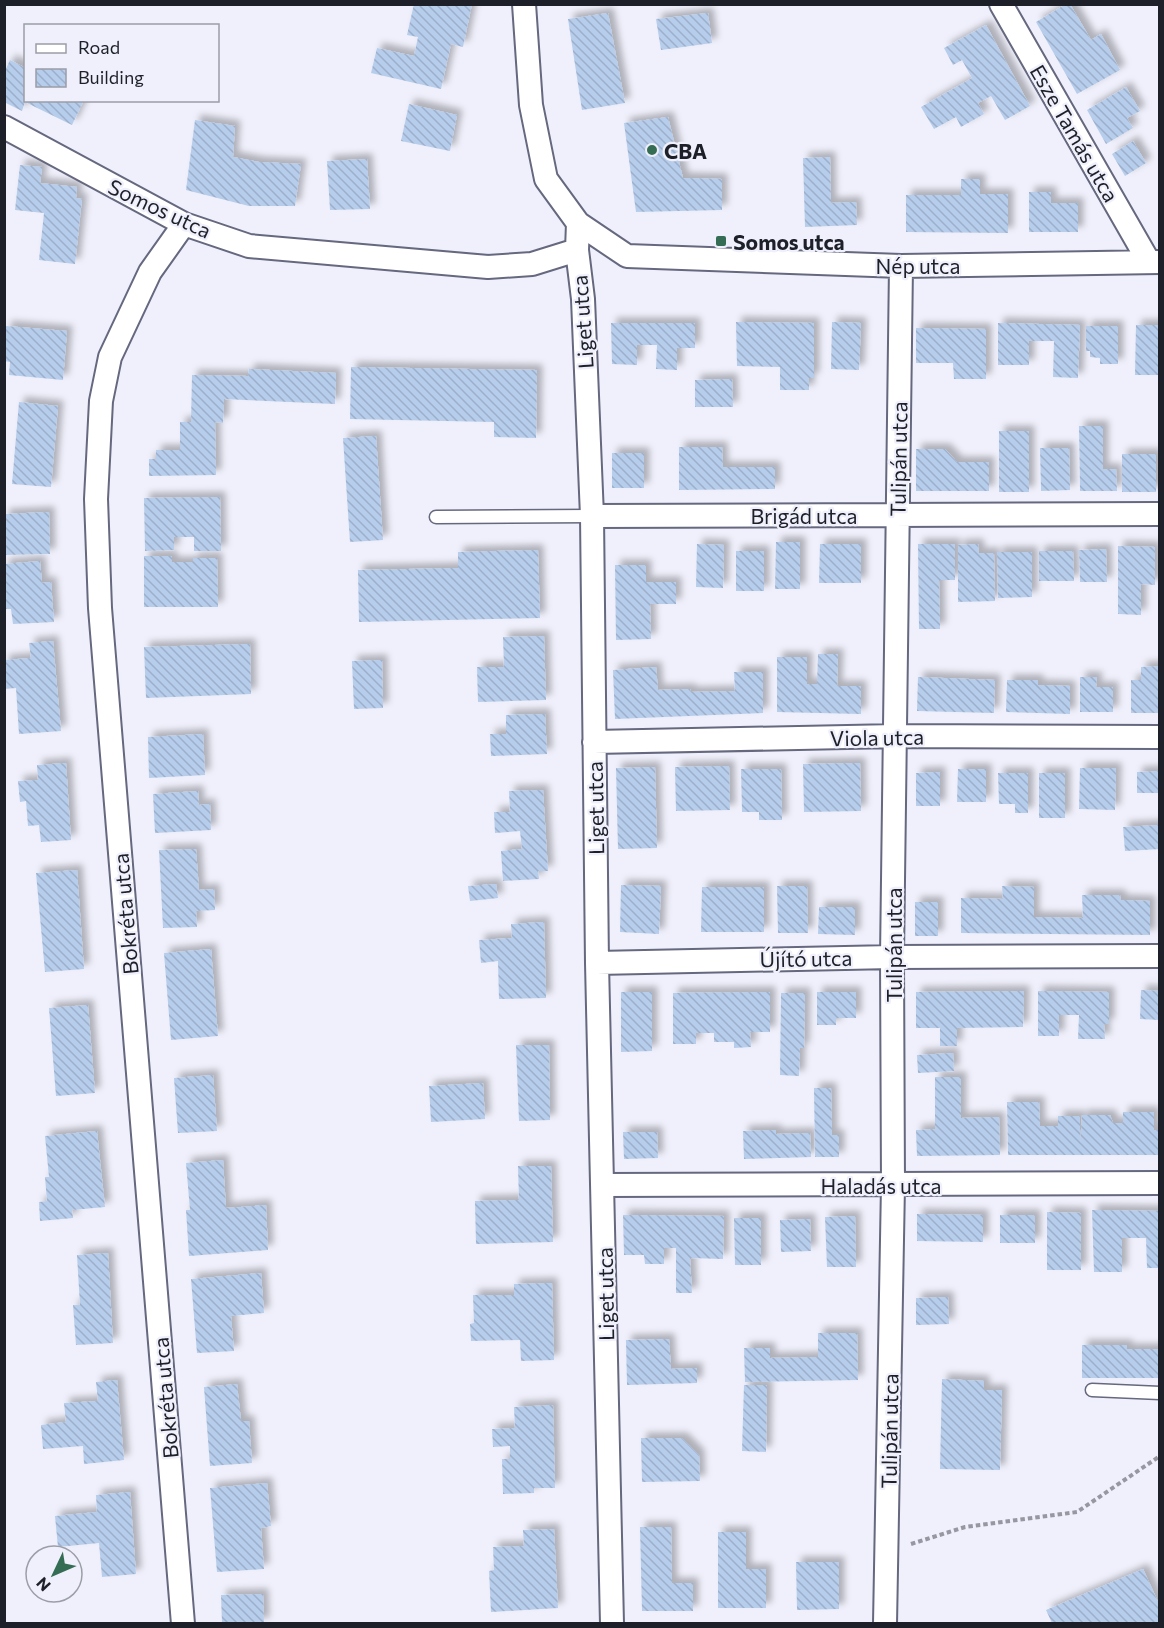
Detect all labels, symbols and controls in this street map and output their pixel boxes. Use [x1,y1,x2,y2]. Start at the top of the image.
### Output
legend [24,24,219,102]
text: Road [78,36,120,58]
street label: Esze Tamás utca [1026,60,1124,206]
text: Building [78,66,144,88]
place label: CBA [664,138,707,163]
marker: CBA [645,143,659,157]
street label: Somos utca [105,173,215,243]
place label: Somos utca [733,229,845,254]
marker: Somos utca [714,234,728,248]
street label: Nép utca [876,253,960,278]
street label: Liget utca [566,274,598,370]
street label: Tulipán utca [884,401,912,517]
street label: Brigád utca [750,503,858,528]
street label: Viola utca [830,724,924,750]
street label: Liget utca [582,761,608,855]
street label: Bokréta utca [107,852,143,976]
street label: Tulipán utca [881,887,906,1003]
street label: Újító utca [759,945,853,971]
street label: Haladás utca [820,1173,942,1198]
street label: Liget utca [592,1247,618,1341]
street label: Bokréta utca [147,1336,183,1460]
street label: Tulipán utca [875,1373,903,1489]
north arrow [24,1544,84,1604]
text: N [32,1574,54,1596]

